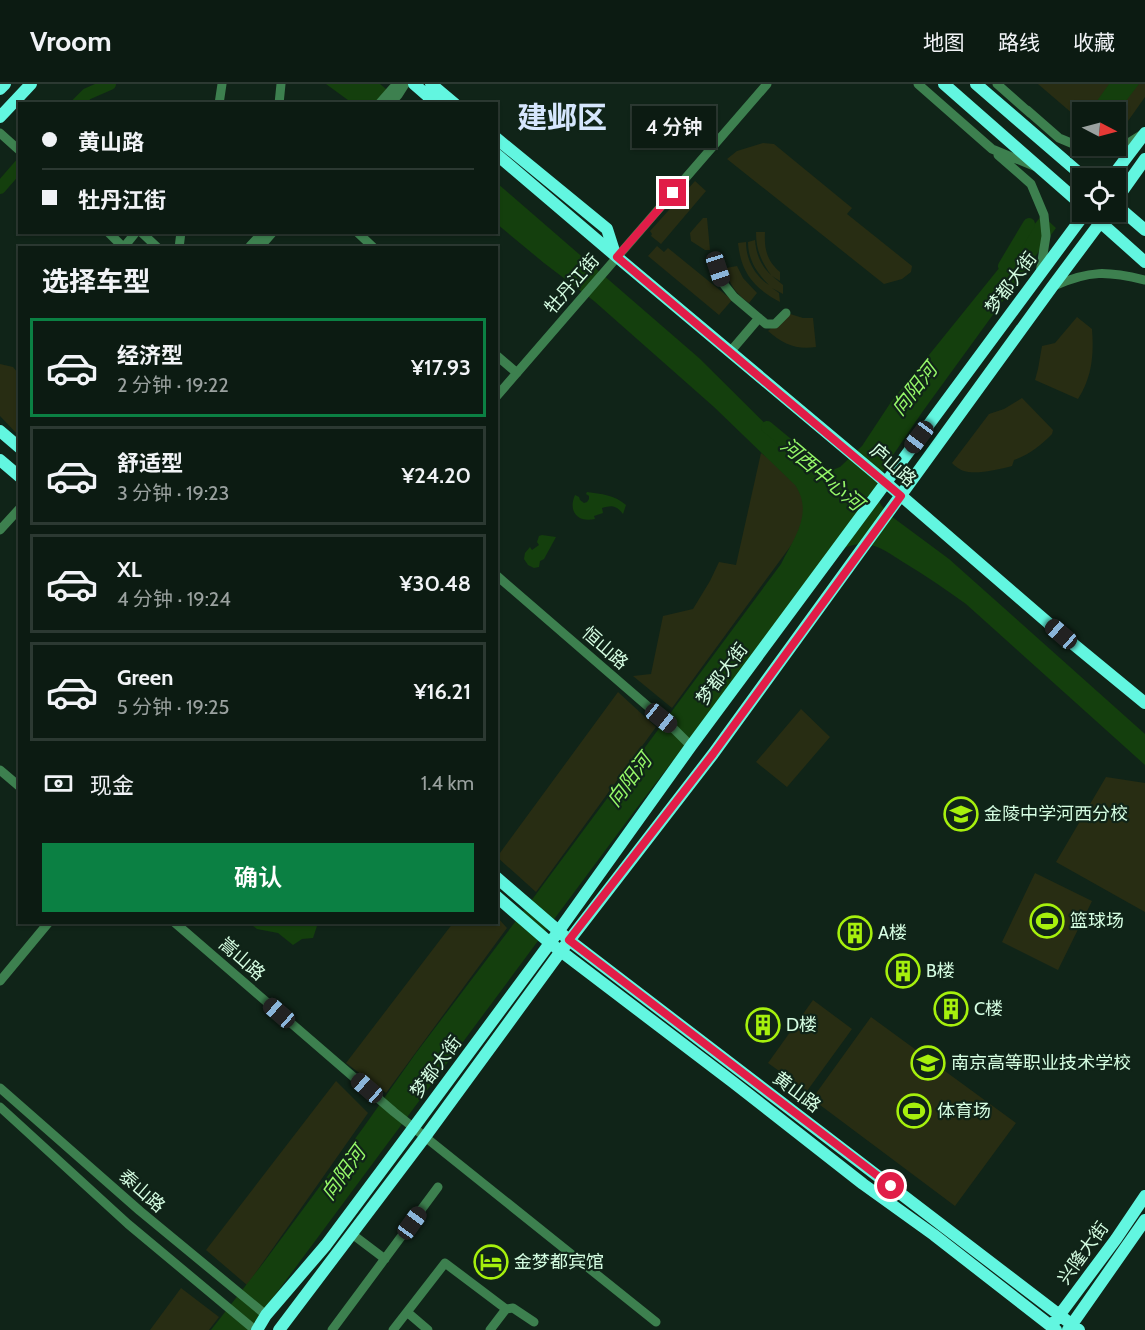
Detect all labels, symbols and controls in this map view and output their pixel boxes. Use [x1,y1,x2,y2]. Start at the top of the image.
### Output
text: Vroom [30,24,112,58]
text: 地图 [923,30,965,55]
text: 路线 [998,30,1040,55]
text: 收藏 [1073,30,1115,55]
district label: 建邺区 [517,99,607,136]
north arrow [1072,102,1126,156]
map controls [1072,102,1126,222]
callout: 4 分钟 [631,106,715,148]
text: 4 分钟 [646,115,702,139]
text: 黄山路 [78,129,144,156]
button: locate [1072,168,1126,222]
route end [659,179,686,206]
text: 牡丹江街 [78,187,166,214]
street label: 梦都大街 [981,248,1041,318]
car [704,249,732,289]
street label: 牡丹江街 [540,250,604,318]
text: 选择车型 [42,265,150,298]
icon: car [45,341,99,395]
text: 经济型 [117,342,183,369]
text: ¥17.93 [411,354,471,381]
water label: 向阳河 [886,355,944,420]
text: 2 分钟 · 19:22 [117,373,229,397]
car [901,417,937,457]
water label: 河西中心河 [776,433,871,518]
street label: 庐山路 [865,439,921,491]
icon: car [45,449,99,503]
text: 舒适型 [117,450,183,477]
text: ¥24.20 [401,462,471,489]
text: 3 分钟 · 19:23 [117,481,229,505]
text: XL [117,556,142,583]
icon: car [45,557,99,611]
text: ¥30.48 [400,570,471,597]
text: 4 分钟 · 19:24 [117,587,231,611]
car [1042,615,1080,653]
street label: 恒山路 [577,622,633,674]
street label: 梦都大街 [692,639,752,709]
text: Green [117,664,173,691]
icon: car [45,665,99,719]
text: ¥16.21 [414,678,471,705]
text: 5 分钟 · 19:25 [117,695,229,719]
car [641,700,681,736]
water label: 向阳河 [601,746,659,811]
icon: cash [42,767,75,800]
text: 1.4 km [421,771,474,795]
text: 现金 [90,772,134,799]
school or university icon: 金陵中学河西分校 [943,796,979,832]
place label: 金陵中学河西分校 [984,803,1128,825]
button: 确认 [42,843,474,912]
sports icon: 篮球场 [1029,903,1065,939]
place label: 篮球场 [1070,910,1124,932]
building icon: A楼 [837,915,873,951]
place label: A楼 [878,922,907,944]
street label: 嵩山路 [214,933,270,985]
building icon: B楼 [885,953,921,989]
place label: B楼 [926,960,955,982]
building icon: C楼 [933,991,969,1027]
car [260,994,298,1032]
place label: C楼 [974,998,1003,1020]
building icon: D楼 [745,1007,781,1043]
place label: D楼 [786,1014,817,1036]
street label: 梦都大街 [406,1032,466,1102]
school or university icon: 南京高等职业技术学校 [910,1045,946,1081]
place label: 南京高等职业技术学校 [951,1052,1131,1074]
street label: 黄山路 [769,1067,825,1117]
car [348,1069,386,1107]
sports icon: 体育场 [896,1093,932,1129]
place label: 体育场 [937,1100,991,1122]
water label: 向阳河 [316,1138,373,1204]
street label: 泰山路 [114,1165,170,1217]
route start [877,1172,904,1199]
car [394,1203,430,1243]
street label: 兴隆大街 [1053,1217,1113,1289]
hotel icon: 金梦都宾馆 [473,1244,509,1280]
place label: 金梦都宾馆 [514,1251,604,1273]

